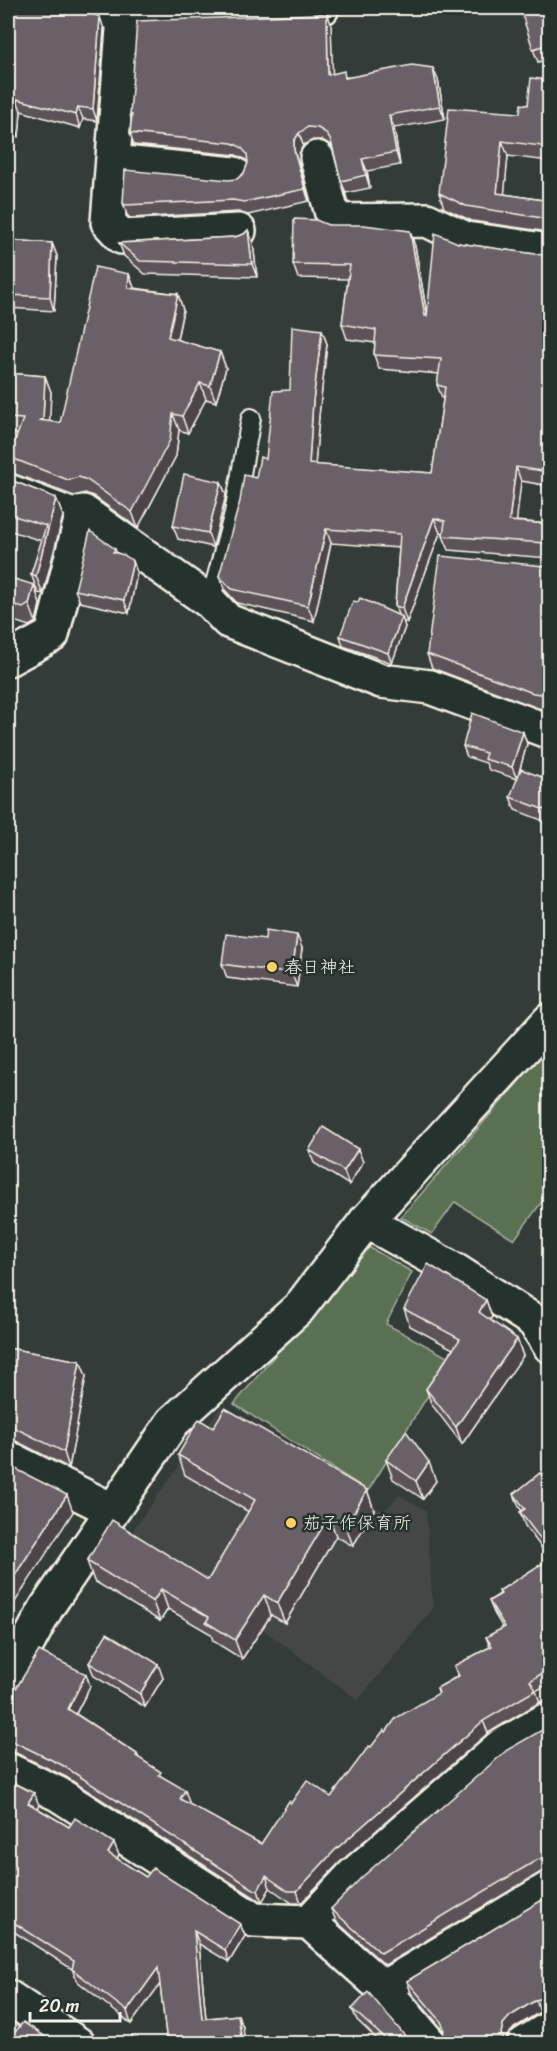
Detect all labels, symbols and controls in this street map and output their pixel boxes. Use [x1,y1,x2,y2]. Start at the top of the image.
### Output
place label: 春日神社 [284,951,356,983]
marker: 春日神社 [265,960,279,974]
place label: 茄子作保育所 [303,1507,411,1539]
marker: 茄子作保育所 [284,1516,298,1530]
scale bar [30,1985,120,2023]
text: 20 m [39,1990,79,2022]

